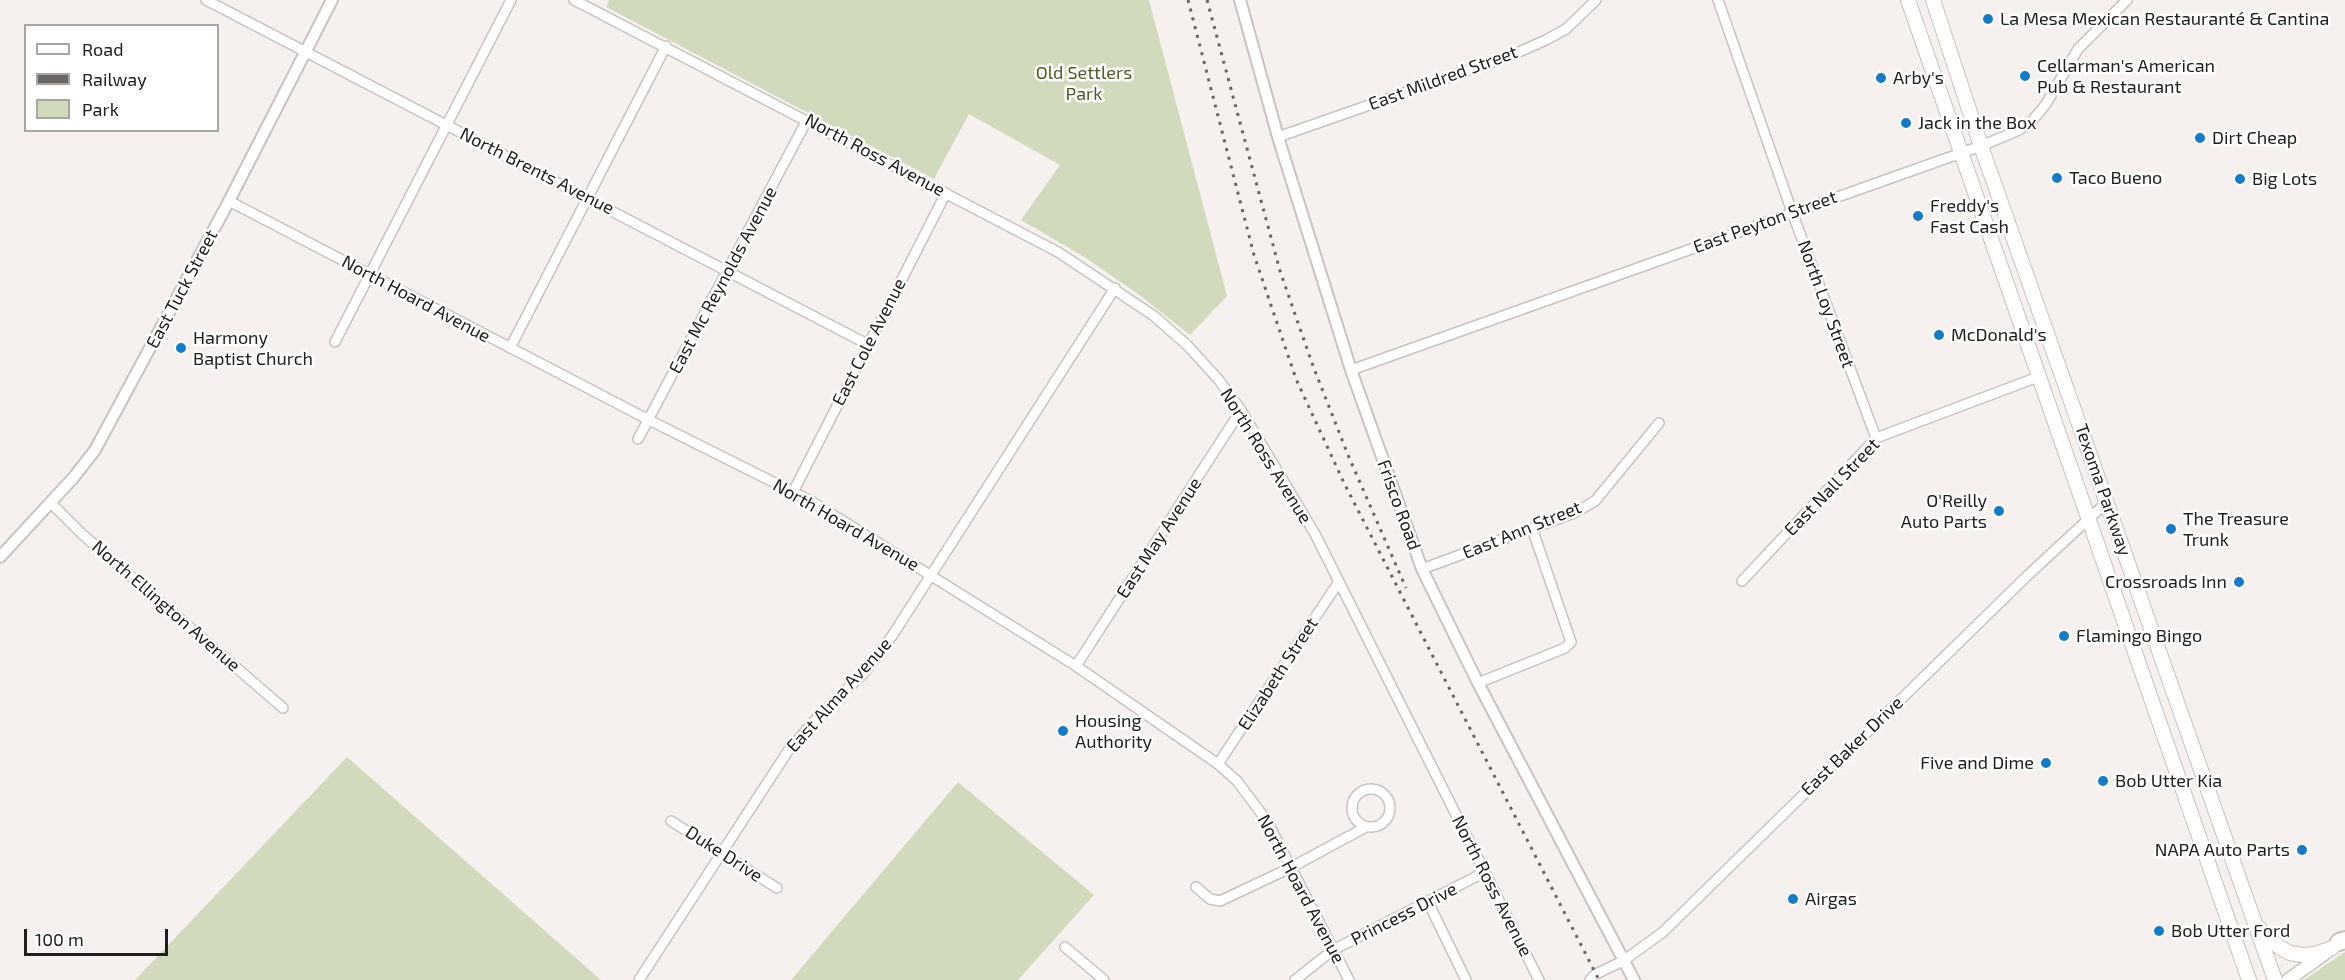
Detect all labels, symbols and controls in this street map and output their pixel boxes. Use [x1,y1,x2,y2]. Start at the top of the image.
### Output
place label: La Mesa Mexican Restauranté & Cantina [2000,8,2329,30]
marker: La Mesa Mexican Restauranté & Cantina [1981,12,1995,26]
legend [24,24,219,132]
text: Road [82,38,123,60]
street label: East Mildred Street [1366,41,1520,115]
place label: Cellarman's American Pub & Restaurant [2037,55,2215,98]
park label: Old Settlers Park [1036,62,1132,104]
place label: Arby's [1893,67,1944,89]
text: Railway [82,68,147,90]
marker: Cellarman's American Pub & Restaurant [2018,69,2032,83]
marker: Arby's [1874,71,1888,85]
text: Park [82,98,119,120]
street label: North Ross Avenue [801,109,949,201]
place label: Jack in the Box [1918,112,2037,134]
marker: Jack in the Box [1899,116,1913,130]
street label: North Brents Avenue [456,123,618,219]
place label: Dirt Cheap [2212,127,2297,149]
marker: Dirt Cheap [2193,131,2207,145]
place label: Taco Bueno [2069,167,2162,189]
place label: Big Lots [2252,168,2317,190]
marker: Taco Bueno [2050,171,2064,185]
marker: Big Lots [2233,172,2247,186]
street label: East Mc Reynolds Avenue [665,183,781,377]
street label: East Peyton Street [1690,186,1840,258]
place label: Freddy's Fast Cash [1930,195,2009,238]
marker: Freddy's Fast Cash [1911,209,1925,223]
street label: East Tuck Street [142,226,222,352]
street label: North Loy Street [1793,237,1859,371]
street label: North Hoard Avenue [338,251,494,347]
street label: East Cole Avenue [828,275,910,409]
place label: McDonald's [1951,324,2047,346]
place label: Harmony Baptist Church [193,327,313,370]
marker: McDonald's [1932,328,1946,342]
marker: Harmony Baptist Church [174,341,188,355]
street label: North Ross Avenue [1216,384,1316,528]
street label: Texoma Parkway [2070,421,2136,559]
street label: East Nall Street [1780,434,1884,540]
street label: Frisco Road [1373,457,1425,553]
street label: North Hoard Avenue [769,474,923,576]
street label: East May Avenue [1112,474,1206,602]
place label: O'Reilly Auto Parts [1901,490,1987,532]
street label: East Ann Street [1459,496,1585,564]
marker: O'Reilly Auto Parts [1992,504,2006,518]
place label: The Treasure Trunk [2183,508,2289,550]
marker: The Treasure Trunk [2164,522,2178,536]
street label: North Ellington Avenue [88,536,244,676]
place label: Crossroads Inn [2105,571,2227,593]
marker: Crossroads Inn [2232,575,2246,589]
street label: Elizabeth Street [1233,614,1323,734]
place label: Flamingo Bingo [2076,625,2202,647]
marker: Flamingo Bingo [2057,629,2071,643]
street label: East Alma Avenue [782,633,896,757]
street label: East Baker Drive [1796,692,1908,800]
place label: Housing Authority [1075,710,1152,752]
marker: Housing Authority [1056,724,1070,738]
place label: Five and Dime [1920,752,2034,774]
marker: Five and Dime [2039,756,2053,770]
place label: Bob Utter Kia [2115,770,2222,792]
marker: Bob Utter Kia [2096,774,2110,788]
street label: North Hoard Avenue [1253,811,1349,967]
street label: North Ross Avenue [1447,812,1537,960]
street label: Duke Drive [681,821,767,887]
place label: NAPA Auto Parts [2155,839,2290,861]
marker: NAPA Auto Parts [2295,843,2309,857]
street label: Princess Drive [1347,878,1461,950]
place label: Airgas [1805,888,1857,910]
marker: Airgas [1786,892,1800,906]
scale bar [27,917,171,955]
place label: Bob Utter Ford [2171,920,2290,942]
marker: Bob Utter Ford [2152,924,2166,938]
text: 100 m [35,928,84,950]

